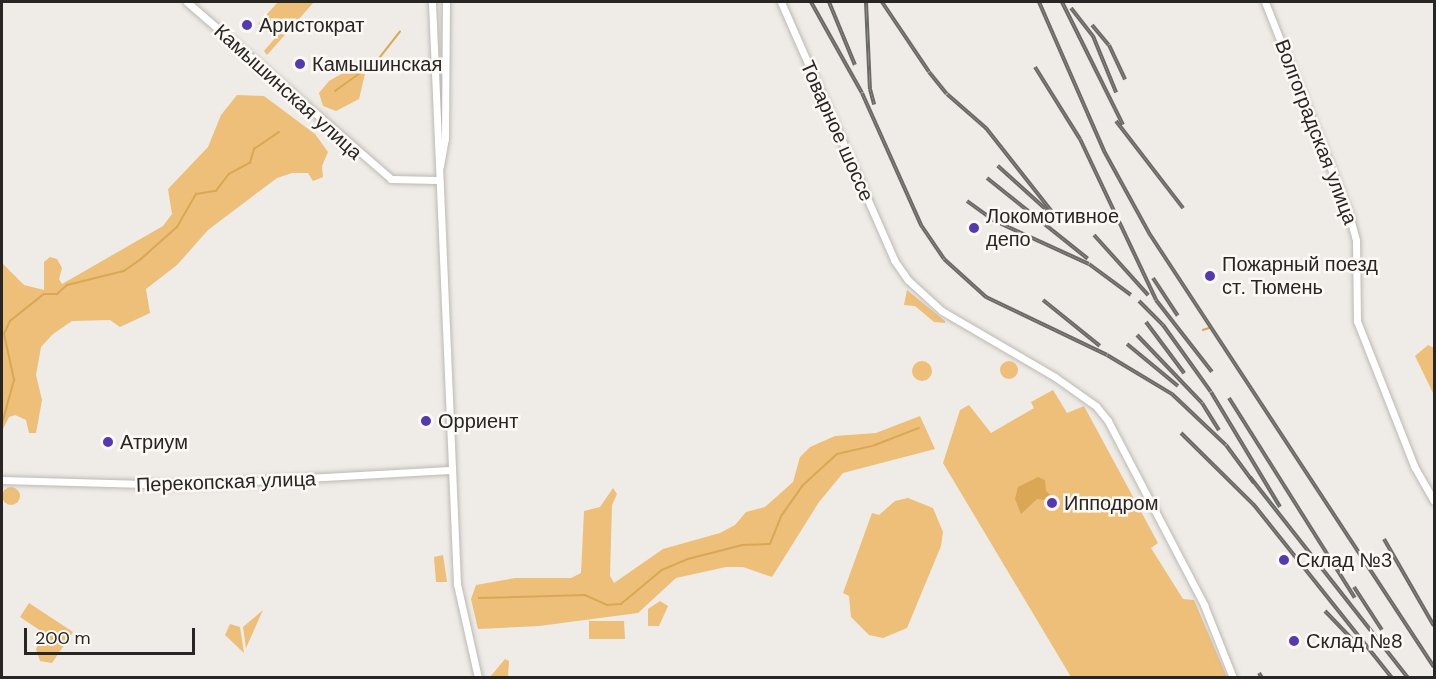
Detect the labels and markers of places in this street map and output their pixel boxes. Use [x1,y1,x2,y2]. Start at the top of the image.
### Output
place label: Аристократ [259,13,364,37]
marker: Аристократ [240,18,254,32]
place label: Камышинская [312,52,442,76]
marker: Камышинская [293,57,307,71]
place label: Локомотивное депо [986,204,1119,251]
marker: Локомотивное депо [967,221,981,235]
place label: Пожарный поезд ст. Тюмень [1222,252,1378,299]
marker: Пожарный поезд ст. Тюмень [1203,269,1217,283]
place label: Орриент [438,409,518,433]
marker: Орриент [419,414,433,428]
place label: Атриум [120,430,188,454]
marker: Атриум [101,435,115,449]
place label: Ипподром [1064,491,1158,515]
marker: Ипподром [1045,496,1059,510]
place label: Склад №3 [1296,548,1392,572]
marker: Склад №3 [1277,553,1291,567]
place label: Склад №8 [1306,629,1403,653]
marker: Склад №8 [1287,634,1301,648]

